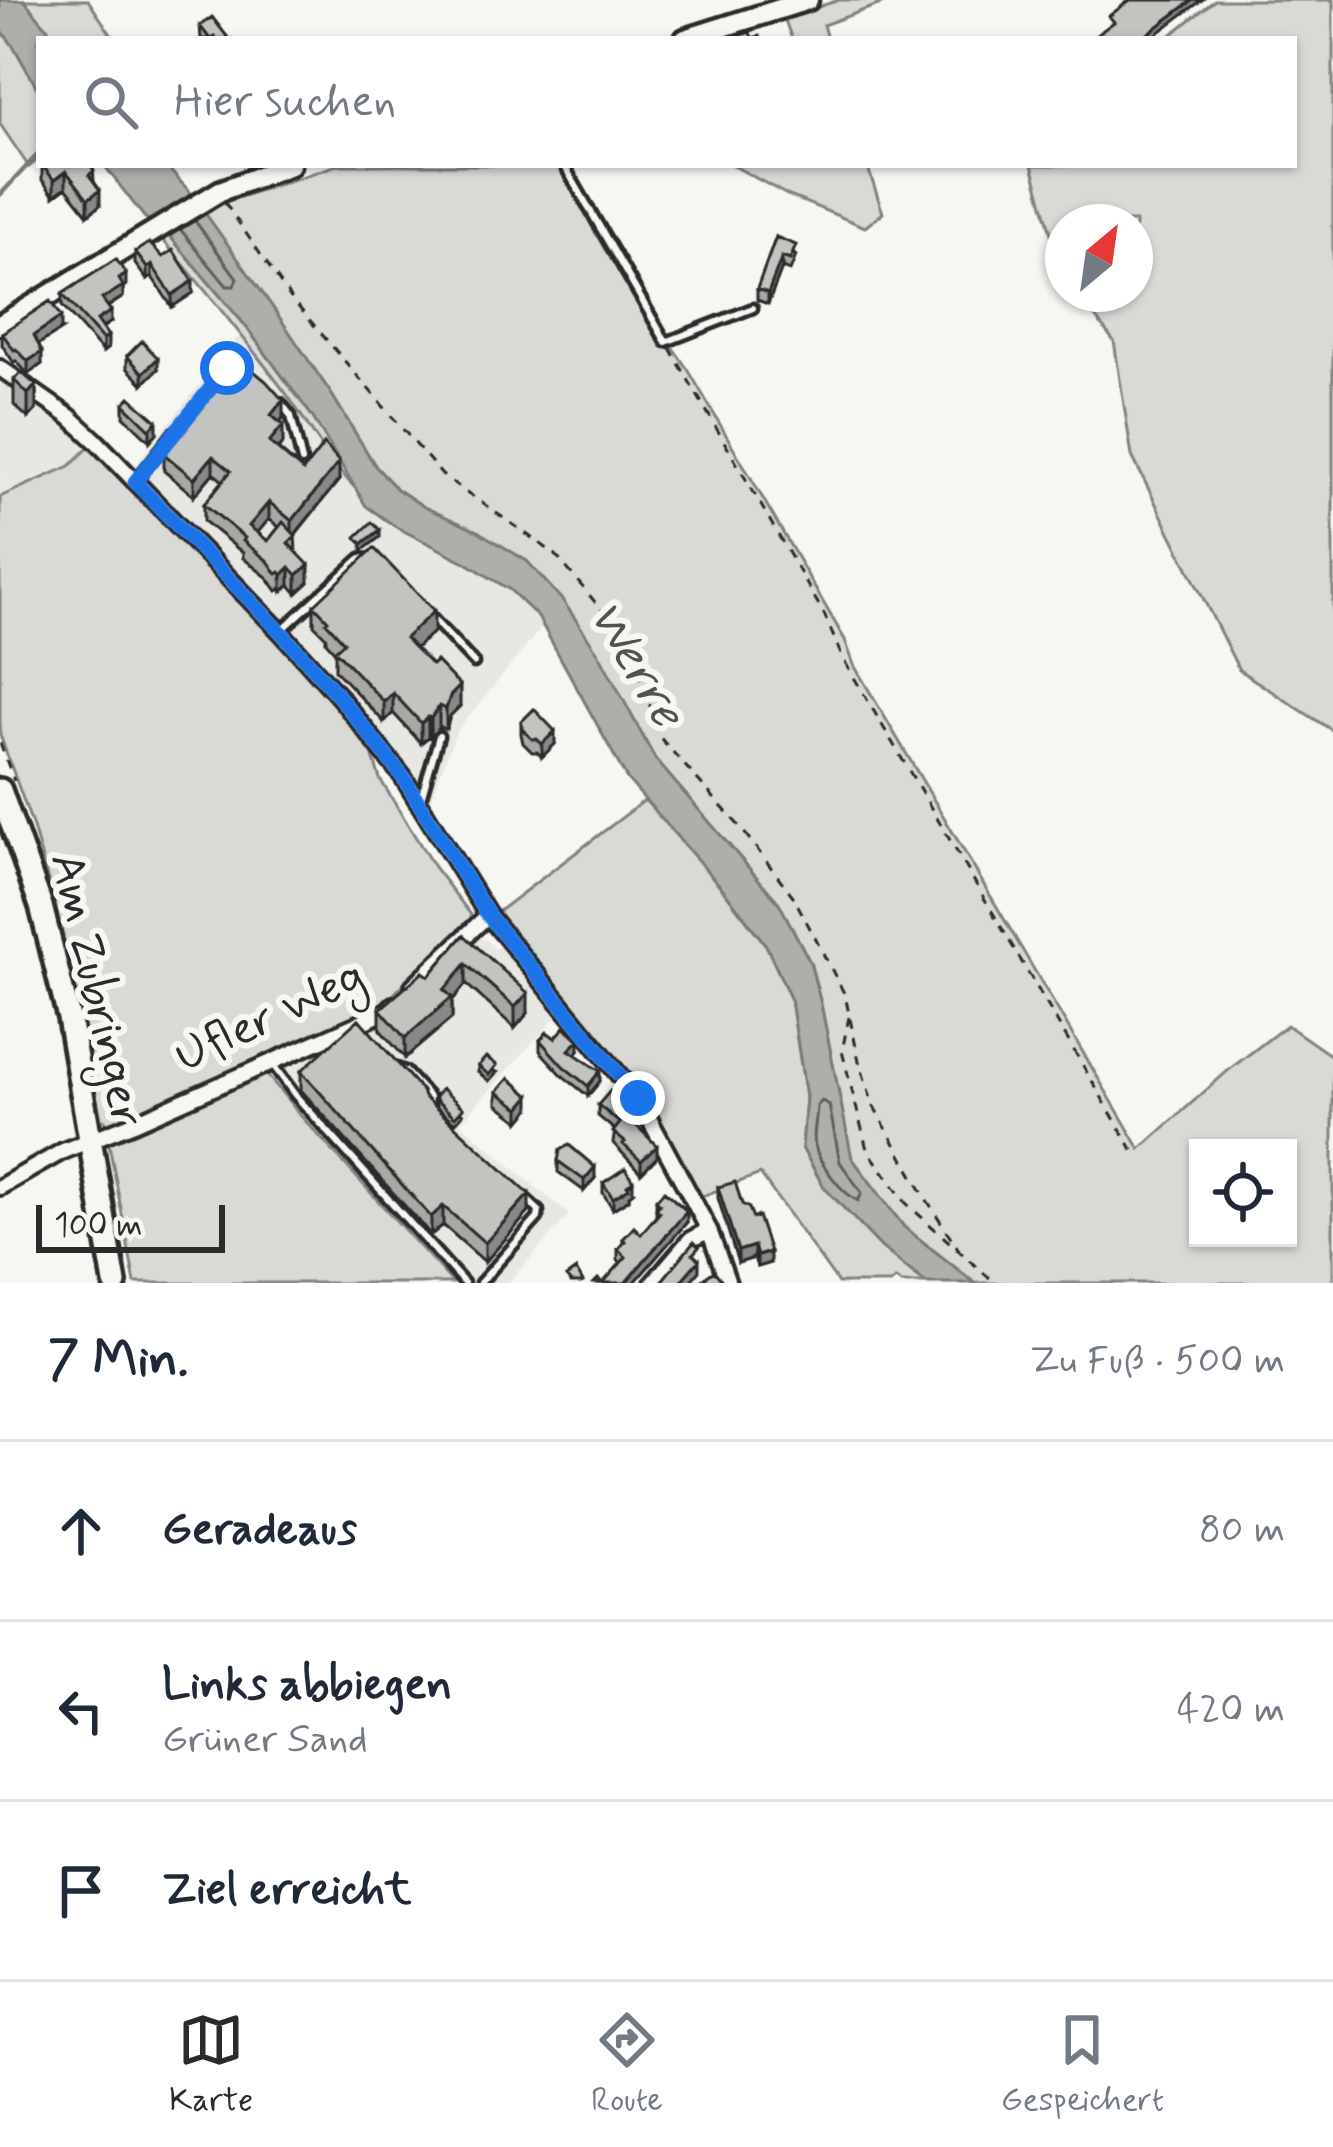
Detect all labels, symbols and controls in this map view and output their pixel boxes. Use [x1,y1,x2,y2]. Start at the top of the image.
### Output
search box [36,36,1297,168]
icon: search [78,69,144,135]
text: Hier suchen [174,73,396,132]
north arrow [1045,204,1153,312]
route start [200,341,254,395]
water label: Werre [571,588,700,742]
street label: Am Zubringer [31,847,158,1134]
street label: Ufler Weg [165,946,376,1091]
route end [611,1071,665,1125]
map controls [1189,1139,1297,1247]
button: locate [1189,1139,1297,1247]
scale bar [36,1199,225,1252]
text: 100 m [54,1204,143,1248]
text: 7 Min. [48,1328,188,1394]
text: Zu Fuß · 500 m [1030,1336,1285,1387]
icon: ahead [48,1498,114,1564]
text: Geradeaus [162,1501,357,1560]
text: 80 m [1199,1505,1285,1556]
text: Links abbiegen [162,1656,452,1715]
icon: left [48,1678,114,1744]
text: 420 m [1177,1685,1285,1736]
text: Grüner Sand [162,1715,368,1766]
icon: arrive [48,1858,114,1924]
text: Ziel erreicht [162,1861,412,1920]
tab: Karte [169,2007,253,2123]
tab: Route [591,2007,663,2123]
tab: Gespeichert [1001,2007,1164,2123]

